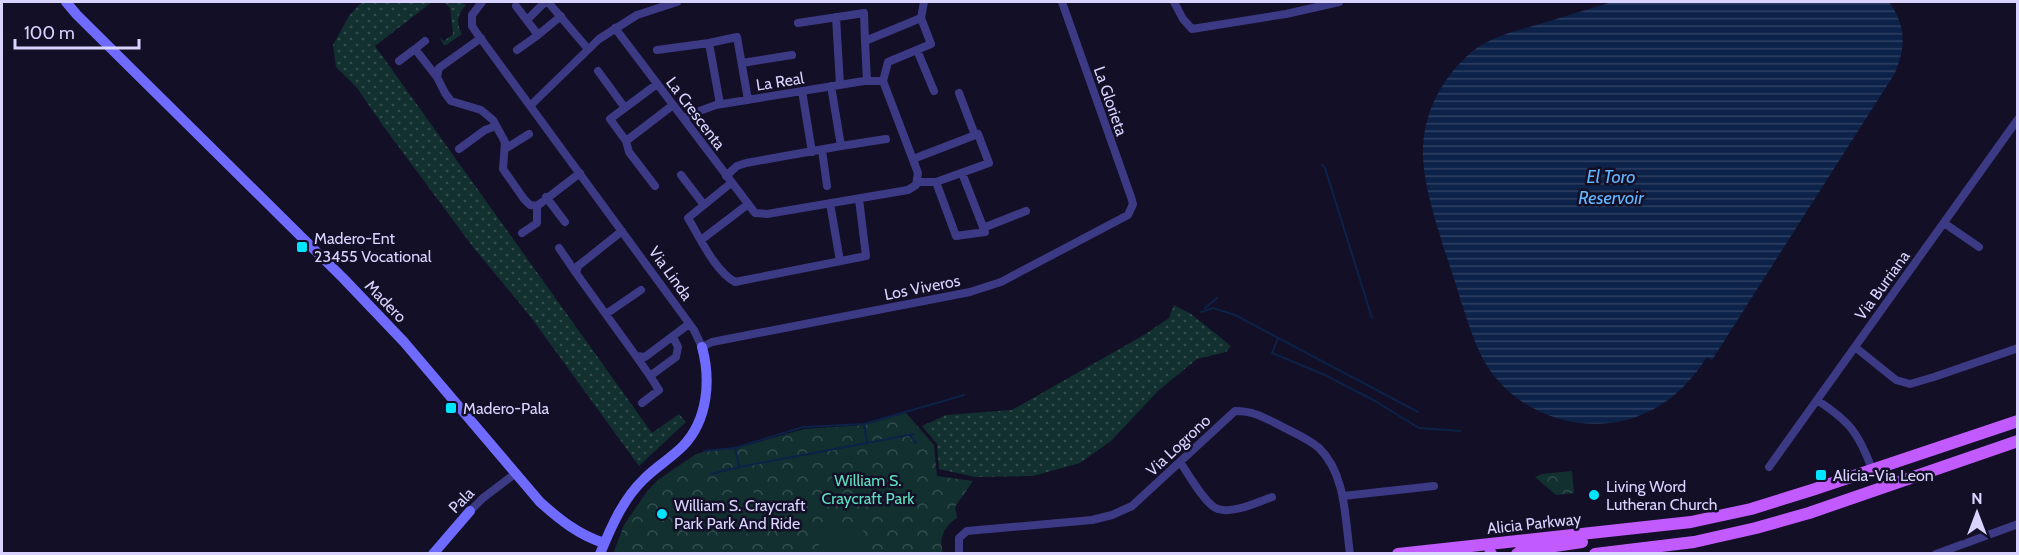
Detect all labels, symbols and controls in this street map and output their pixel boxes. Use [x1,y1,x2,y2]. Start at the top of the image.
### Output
scale bar [15,12,140,50]
text: 100 m [24,22,75,44]
street label: La Glorieta [1090,64,1131,139]
street label: La Real [755,68,806,95]
street label: La Crescenta [662,73,729,154]
water label: El Toro Reservoir [1578,166,1645,209]
place label: Madero-Ent 23455 Vocational [314,229,432,266]
marker: Madero-Ent 23455 Vocational [295,240,309,254]
street label: Via Linda [645,243,697,304]
street label: Via Burriana [1851,247,1914,324]
street label: Los Viveros [883,271,962,304]
street label: Madero [361,276,410,327]
place label: Madero-Pala [463,399,549,418]
marker: Madero-Pala [444,401,458,415]
street label: Via Logrono [1142,411,1215,480]
place label: Alicia-Via Leon [1833,466,1934,485]
marker: Alicia-Via Leon [1814,468,1828,482]
park label: William S. Craycraft Park [822,471,915,508]
place label: Living Word Lutheran Church [1606,477,1717,514]
street label: Pala [445,483,478,517]
north arrow [1947,483,2007,543]
marker: Living Word Lutheran Church [1587,488,1601,502]
text: N [1971,489,1983,508]
place label: William S. Craycraft Park Park And Ride [674,496,806,533]
marker: William S. Craycraft Park Park And Ride [655,507,669,521]
street label: Alicia Parkway [1486,509,1582,538]

